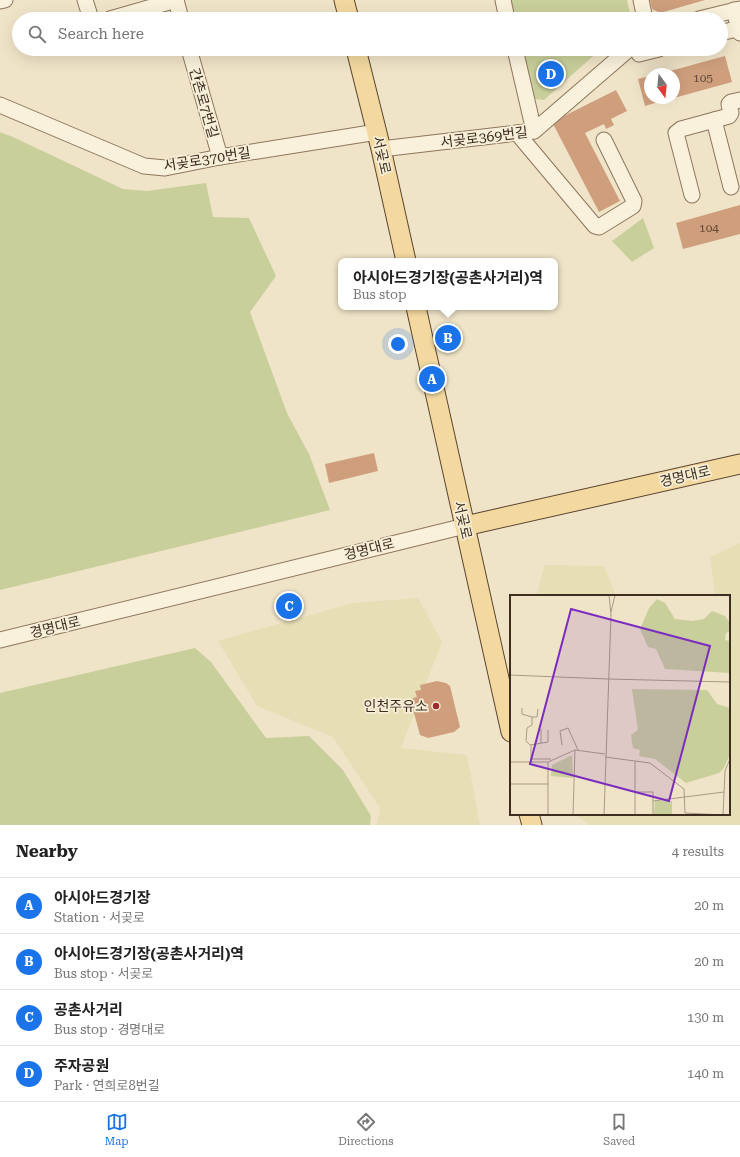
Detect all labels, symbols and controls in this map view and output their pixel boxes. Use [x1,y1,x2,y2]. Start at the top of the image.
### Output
search box [12,12,728,56]
icon: search [26,23,48,45]
text: Search here [58,25,144,43]
pin: D [538,59,564,89]
street label: 간촌로7번길 [186,66,222,140]
north arrow [644,68,680,104]
house number: 105 [693,71,713,85]
street label: 서곶로369번길 [439,124,529,150]
street label: 서곶로 [370,134,394,176]
street label: 서곶로370번길 [162,144,252,174]
house number: 104 [699,221,719,235]
popup [338,258,558,310]
text: 아시아드경기장(공촌사거리)역 [353,269,543,287]
text: Bus stop [353,287,406,302]
pin: B [435,323,461,353]
your location [388,334,408,354]
pin: A [419,364,445,394]
street label: 경명대로 [658,462,712,490]
street label: 서곶로 [451,499,475,541]
street label: 경명대로 [342,535,396,563]
pin: C [276,591,302,621]
inset map [510,595,730,815]
street label: 경명대로 [28,613,82,641]
place label: 인천주유소 [364,698,428,714]
marker: 인천주유소 [431,701,441,711]
text: Nearby [16,841,78,861]
text: 4 results [672,844,724,859]
text: 아시아드경기장 [54,889,151,907]
text: A [24,898,34,913]
text: 20 m [694,898,724,913]
text: Station · 서곶로 [54,910,145,925]
text: 아시아드경기장(공촌사거리)역 [54,945,244,963]
text: B [24,954,34,969]
text: 20 m [694,954,724,969]
text: Bus stop · 서곶로 [54,966,153,981]
text: 공촌사거리 [54,1001,123,1019]
text: C [24,1010,34,1025]
text: 130 m [687,1010,724,1025]
text: Bus stop · 경명대로 [54,1022,165,1037]
text: 주자공원 [54,1057,109,1075]
text: D [24,1066,34,1081]
text: 140 m [687,1066,724,1081]
text: Park · 연희로8번길 [54,1078,160,1093]
tab: Map [105,1111,128,1148]
tab: Directions [338,1111,393,1148]
tab: Saved [603,1111,635,1148]

